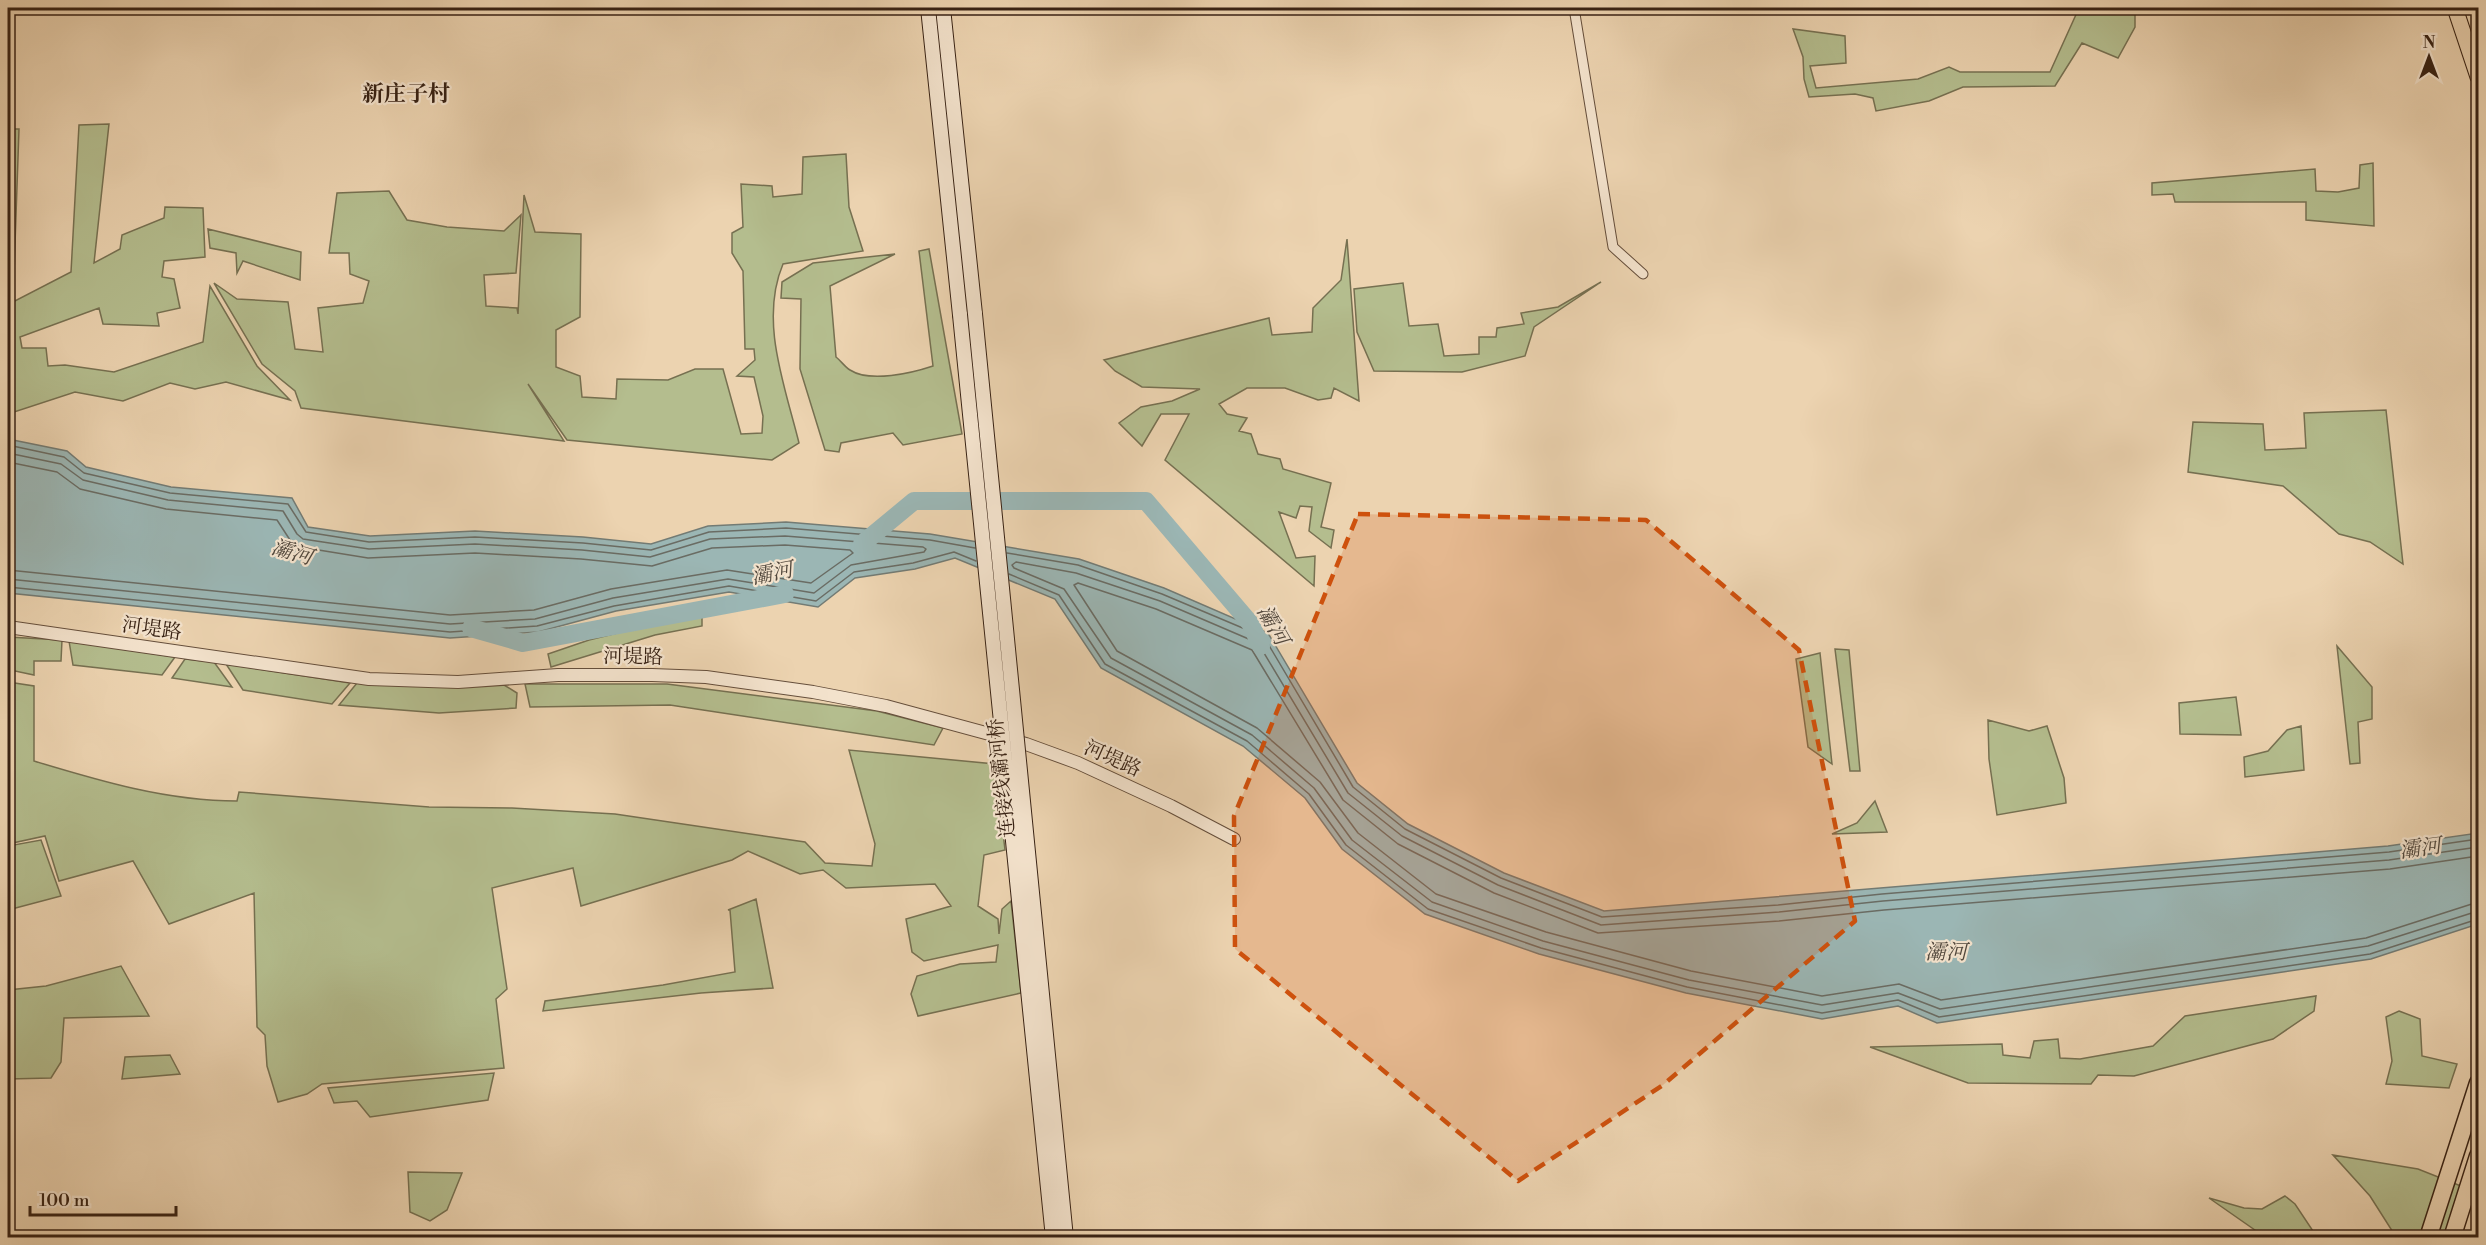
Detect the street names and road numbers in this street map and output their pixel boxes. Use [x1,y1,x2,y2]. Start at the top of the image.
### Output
street label: 河堤路 [120,613,183,646]
street label: 河堤路 [603,644,663,671]
street label: 连接线灞河桥 [984,717,1021,839]
street label: 河堤路 [1080,736,1145,783]

